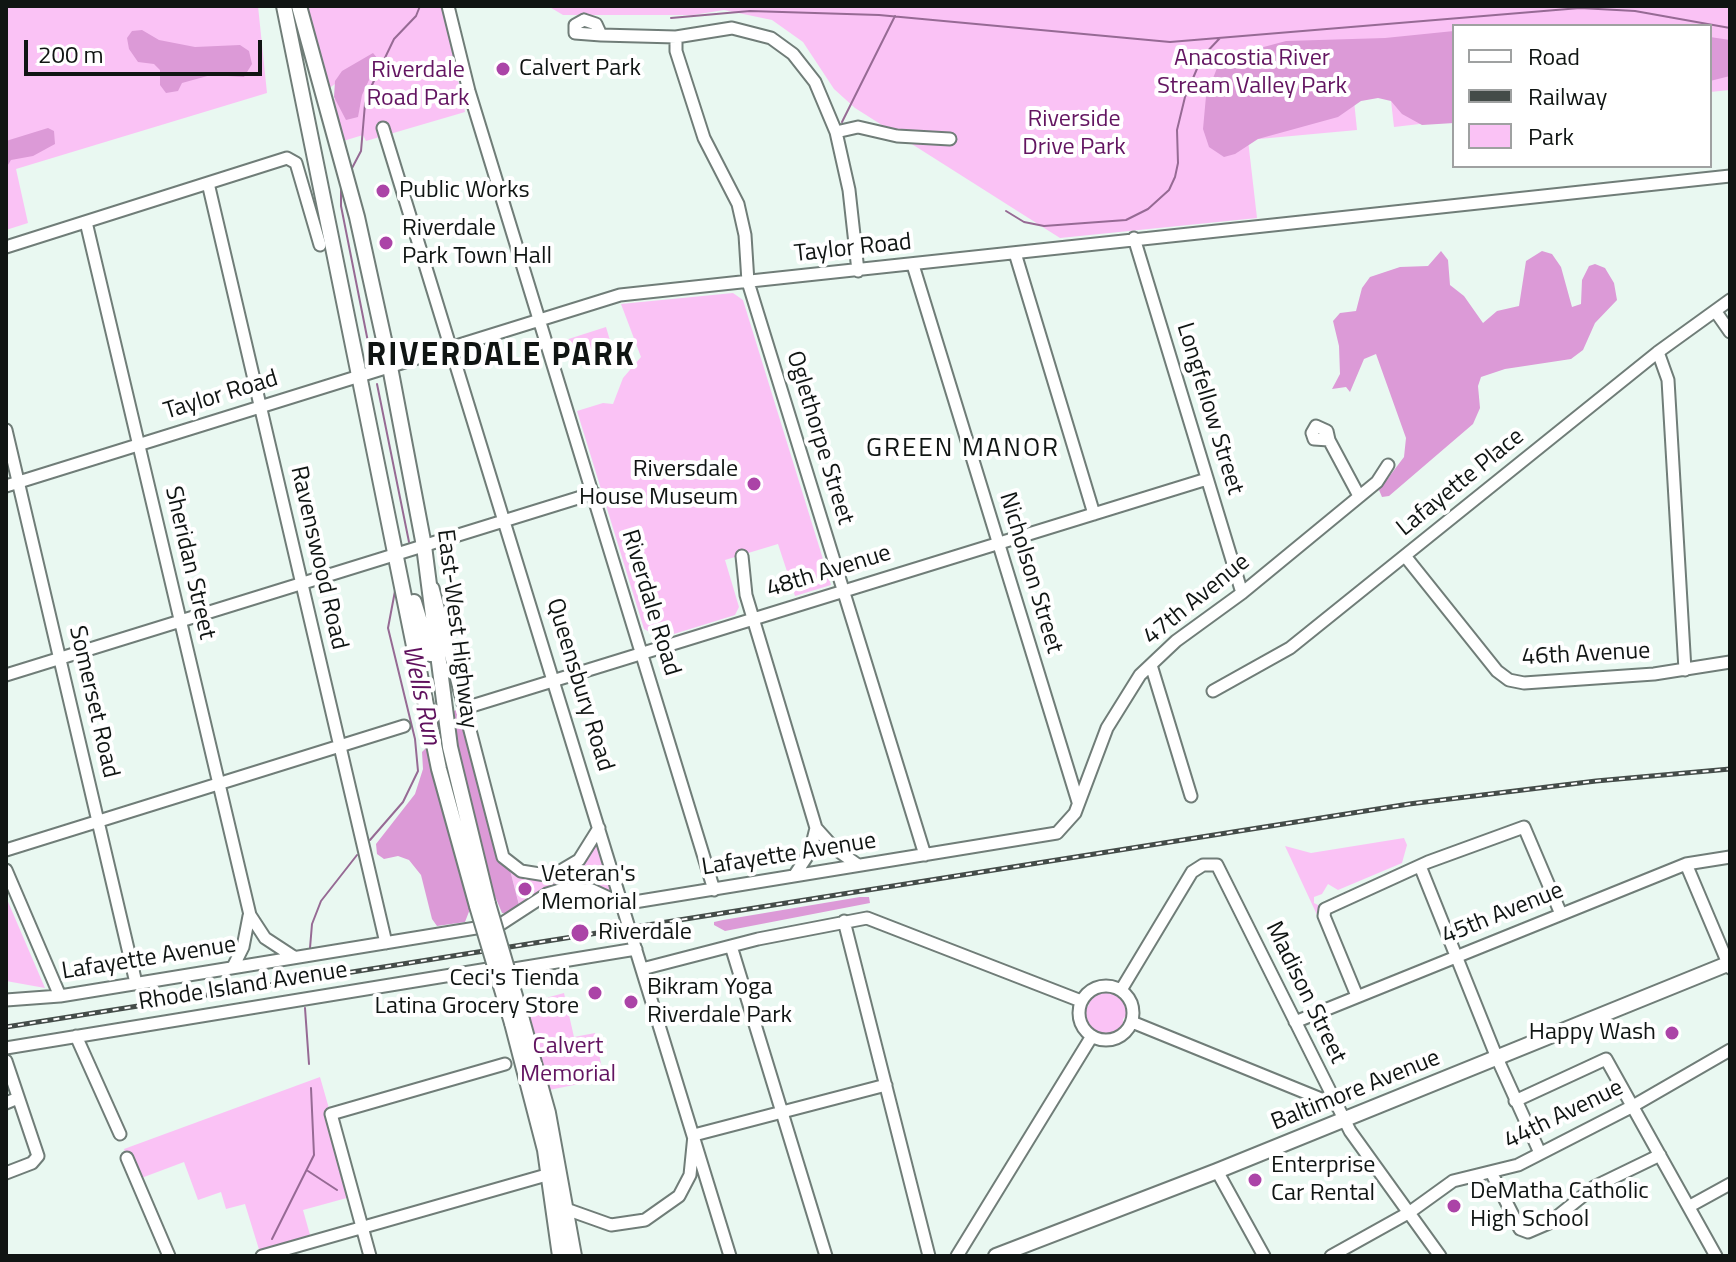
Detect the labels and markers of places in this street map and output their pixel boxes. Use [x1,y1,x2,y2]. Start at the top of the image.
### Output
place label: Calvert Park [519,55,641,83]
marker: Calvert Park [494,60,512,78]
place label: Public Works [399,177,530,205]
marker: Public Works [374,182,392,200]
place label: Riverdale Park Town Hall [402,215,552,271]
marker: Riverdale Park Town Hall [377,234,395,252]
place label: Riversdale House Museum [579,456,738,512]
marker: Riversdale House Museum [745,475,763,493]
place label: Veteran's Memorial [541,861,637,917]
marker: Veteran's Memorial [516,880,534,898]
place label: Riverdale [598,919,692,947]
marker: Riverdale [569,922,591,944]
place label: Ceci's Tienda Latina Grocery Store [374,965,579,1021]
place label: Bikram Yoga Riverdale Park [647,974,792,1030]
marker: Ceci's Tienda Latina Grocery Store [586,984,604,1002]
marker: Bikram Yoga Riverdale Park [622,993,640,1011]
place label: Happy Wash [1529,1019,1656,1047]
marker: Happy Wash [1663,1024,1681,1042]
place label: Enterprise Car Rental [1271,1152,1375,1208]
marker: Enterprise Car Rental [1246,1171,1264,1189]
place label: DeMatha Catholic High School [1470,1178,1649,1234]
marker: DeMatha Catholic High School [1445,1197,1463,1215]

